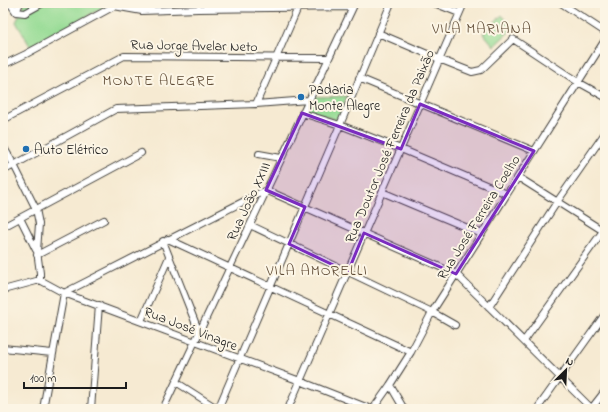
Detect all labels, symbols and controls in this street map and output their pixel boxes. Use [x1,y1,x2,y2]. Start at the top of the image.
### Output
district label: VILA MARIANA [431,18,532,40]
street label: Rua Jorge Avelar Neto [130,35,258,59]
street label: Rua Doutor José Ferreira da Paixão [340,47,441,247]
district label: MONTE ALEGRE [102,70,216,92]
place label: Padaria Monte Alegre [309,80,381,118]
marker: Padaria Monte Alegre [296,92,306,102]
place label: Auto Elétrico [34,140,108,161]
marker: Auto Elétrico [21,144,31,154]
street label: Rua José Ferreira Coelho [432,151,526,284]
street label: Rua João XXIII [222,159,277,244]
district label: VILA AMORELLI [265,260,368,282]
street label: Rua José Vinagre [140,302,241,358]
north arrow [546,350,586,390]
text: N [563,353,576,371]
scale bar [24,364,126,390]
text: 100 m [30,370,57,388]

